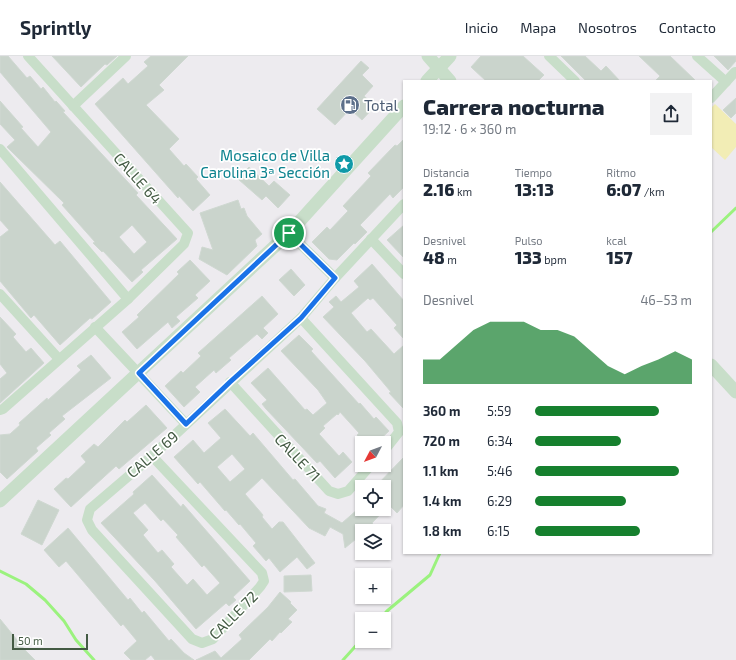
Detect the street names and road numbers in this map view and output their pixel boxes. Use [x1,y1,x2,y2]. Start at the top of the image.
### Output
street label: CALLE 64 [110,149,166,207]
street label: CALLE 69 [123,427,181,481]
street label: CALLE 71 [271,429,325,485]
street label: CALLE 72 [205,587,261,643]

